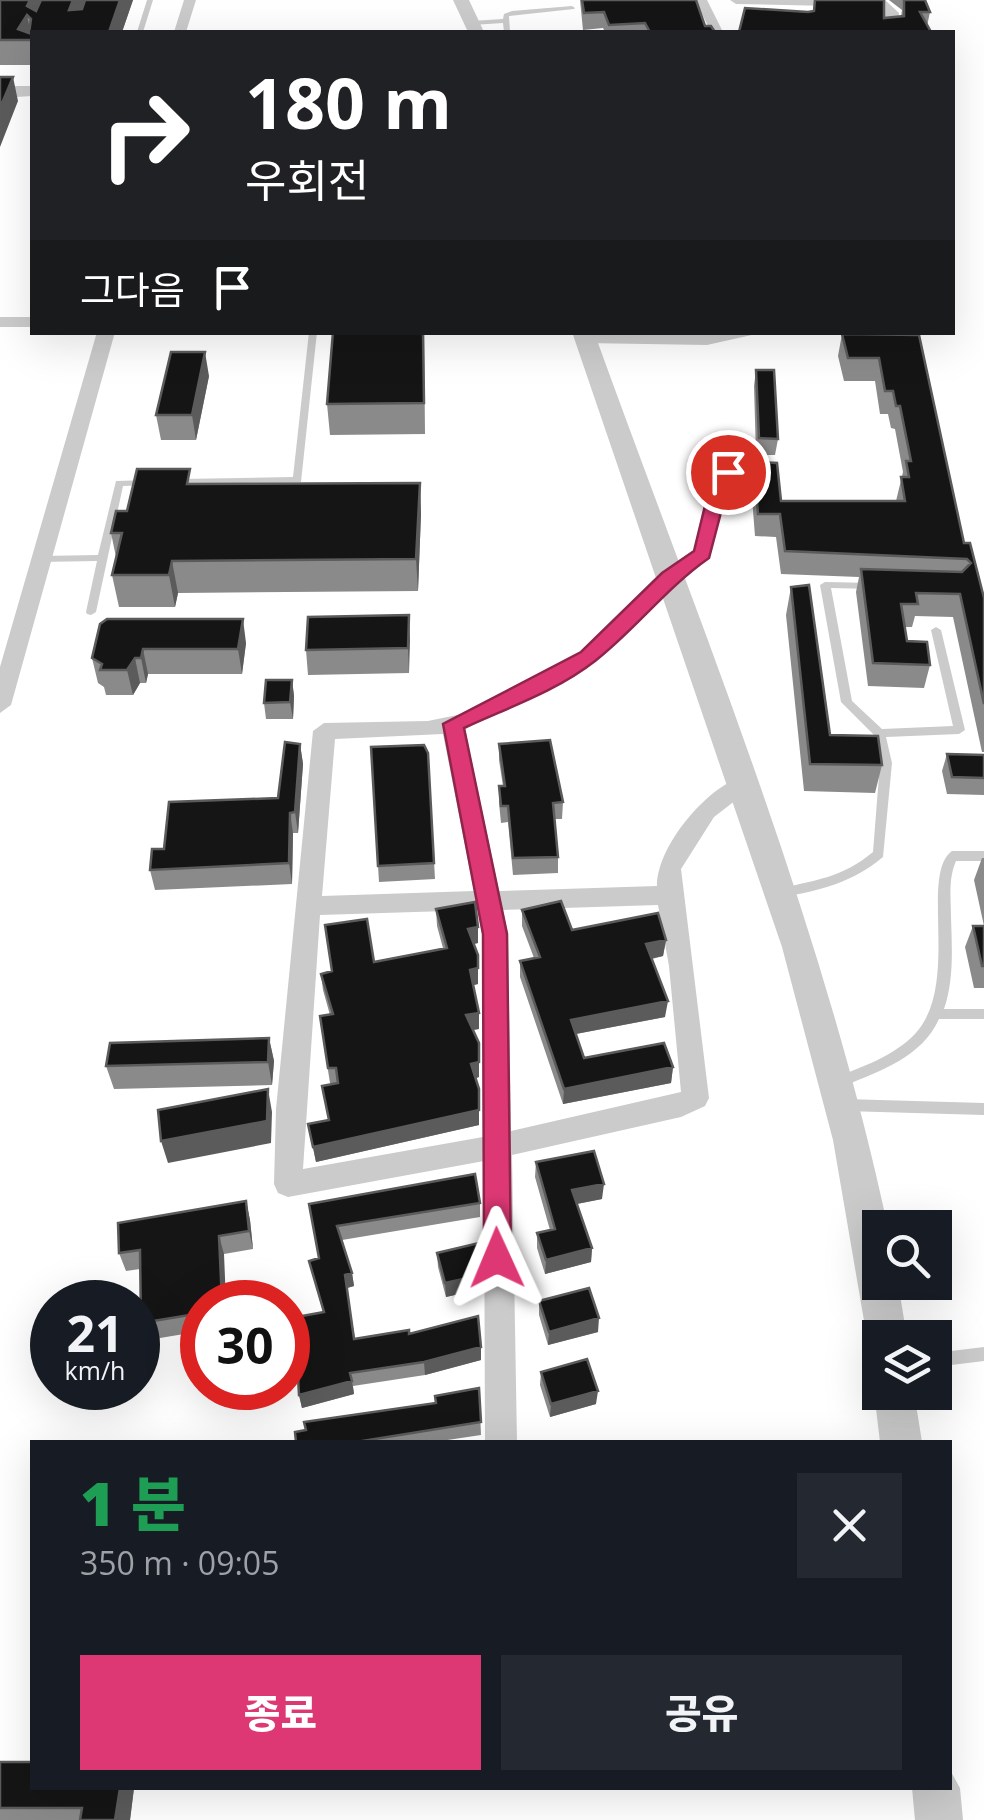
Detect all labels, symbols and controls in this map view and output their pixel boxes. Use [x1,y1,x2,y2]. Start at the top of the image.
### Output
text: 180 m [245,54,452,150]
icon: right [80,70,210,200]
text: 우회전 [245,149,369,210]
icon: arrive [205,260,260,315]
text: 그다음 [80,263,185,315]
pin [686,430,771,515]
icon: arrive [701,445,756,500]
position arrow [445,1206,549,1310]
map controls [862,1210,952,1410]
button: search [862,1210,952,1300]
speed limit sign: 30 [180,1280,310,1410]
text: 21 [66,1299,124,1367]
button: layers [862,1320,952,1410]
text: km/h [65,1353,125,1387]
text: 1 분 [80,1462,186,1544]
button: close [797,1473,902,1578]
text: 350 m · 09:05 [80,1541,279,1584]
button: 종료 [80,1655,481,1770]
button: 공유 [501,1655,902,1770]

